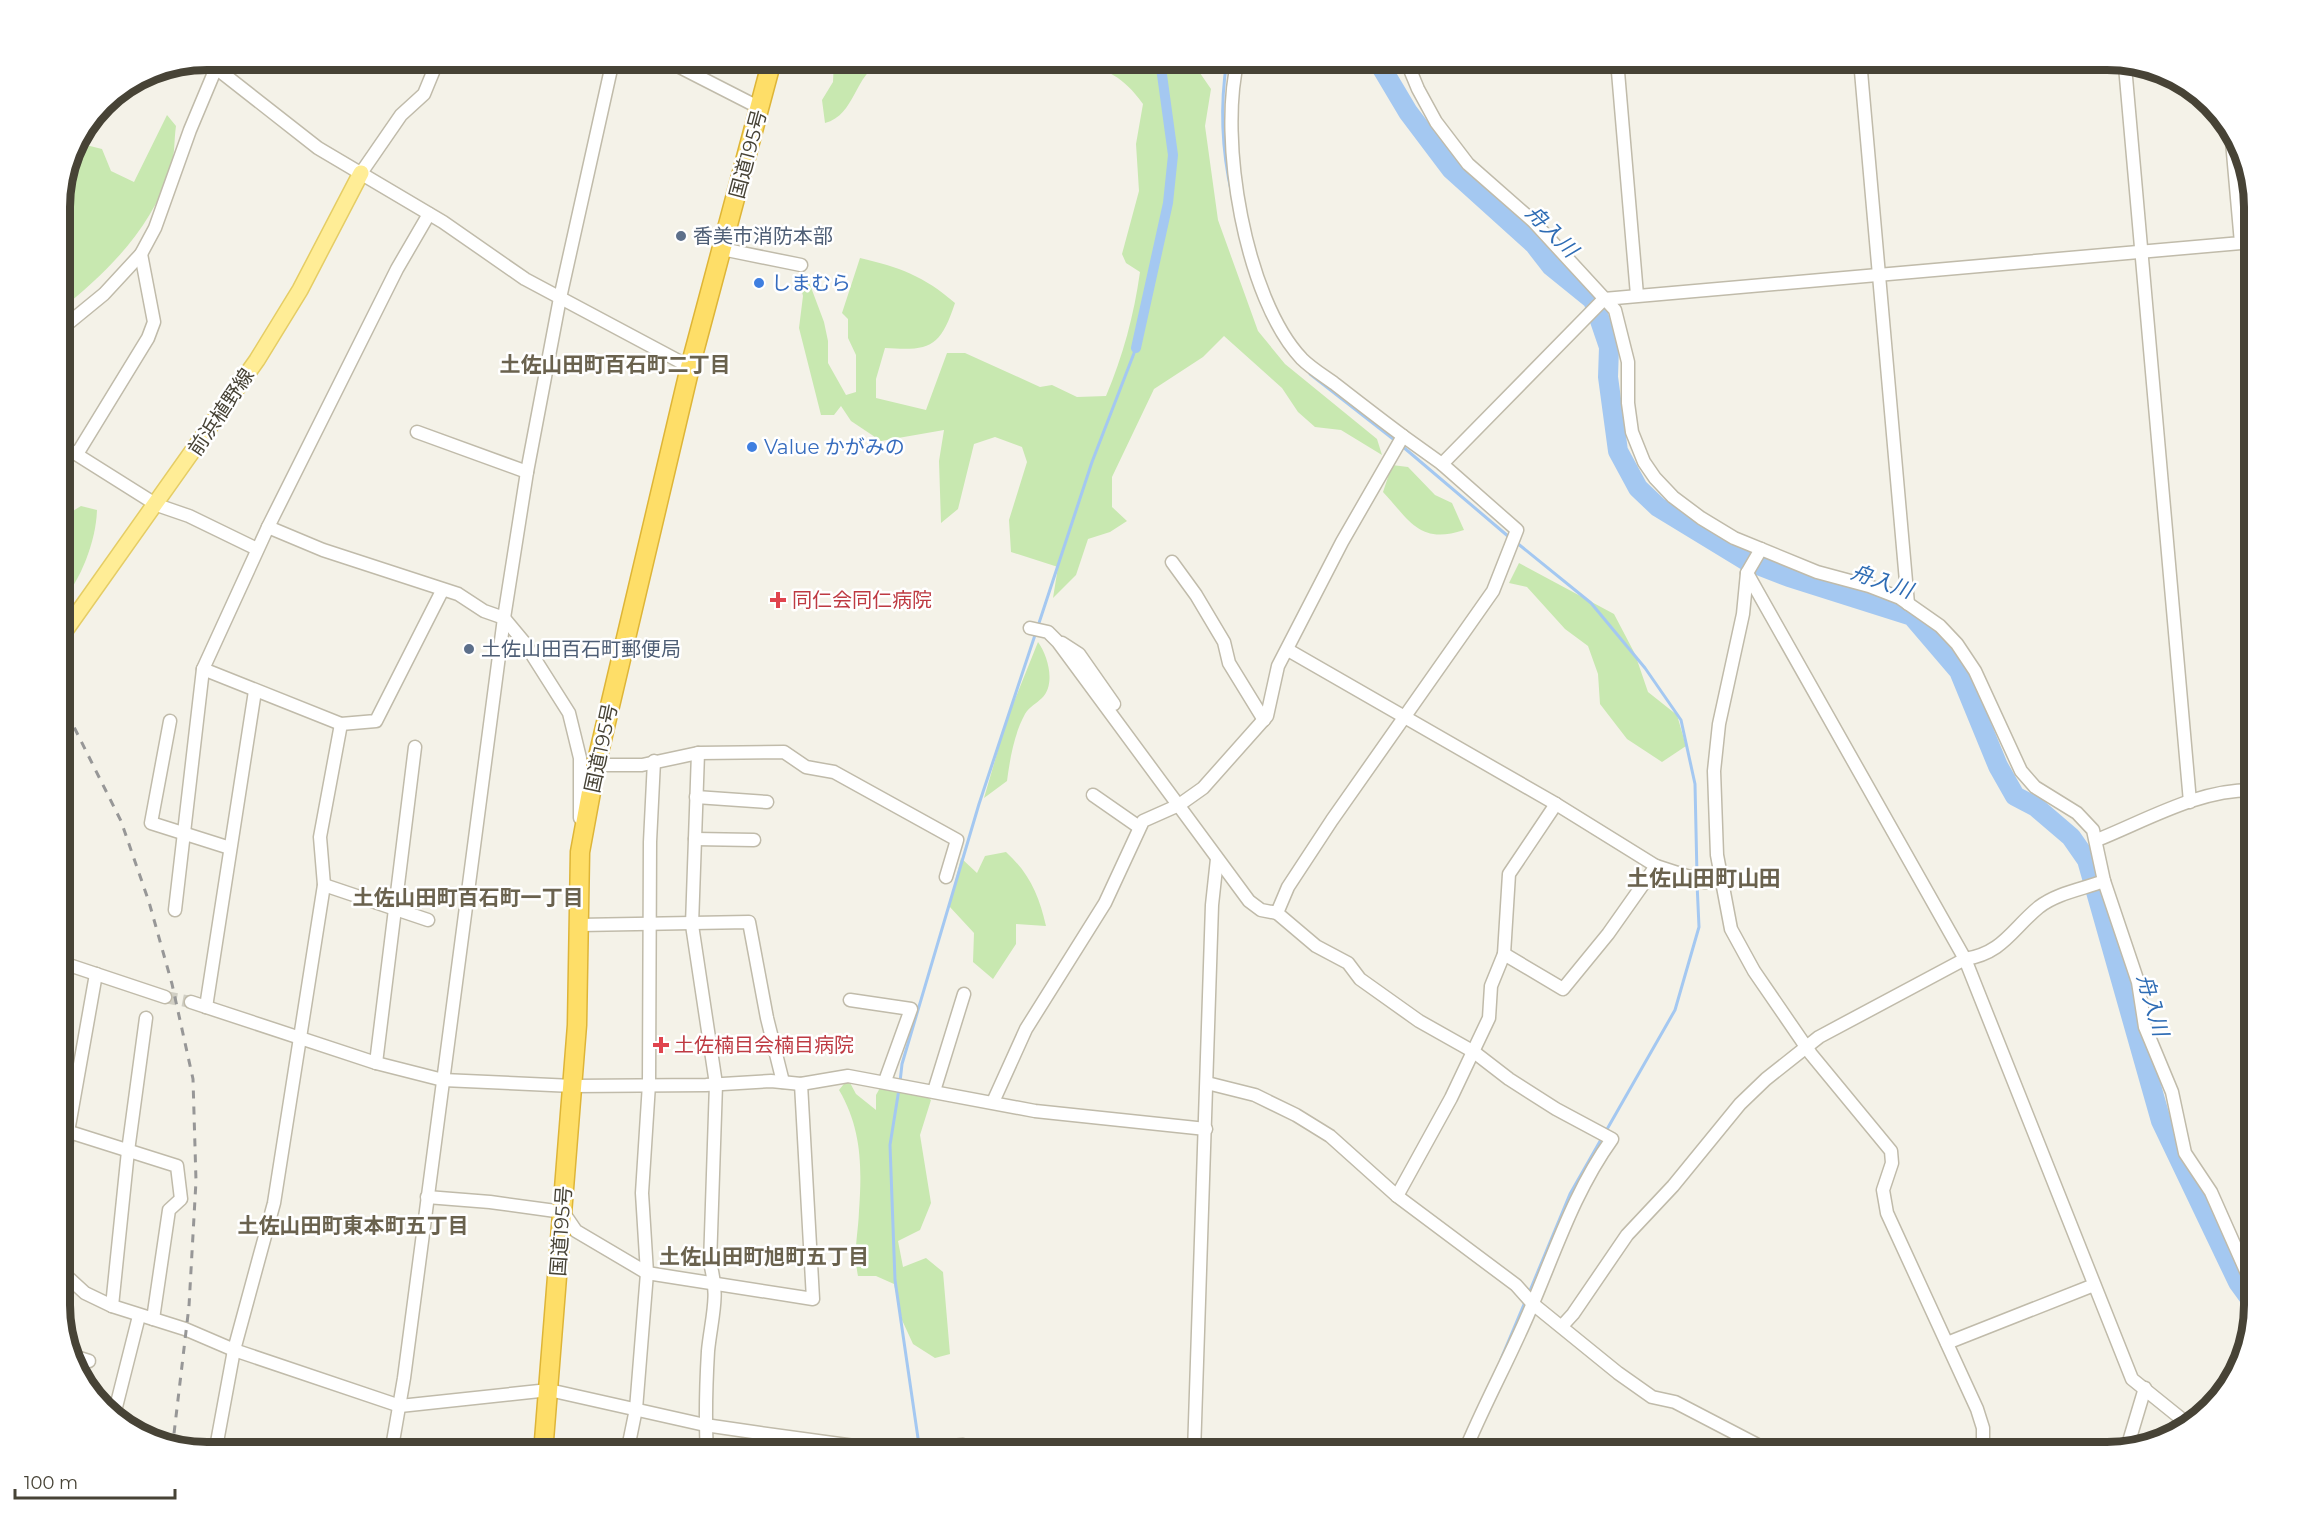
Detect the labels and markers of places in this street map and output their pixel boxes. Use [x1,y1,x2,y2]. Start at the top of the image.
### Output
place label: 香美市消防本部 [693,224,833,248]
marker: 香美市消防本部 [674,229,688,243]
place label: しまむら [771,271,851,295]
marker: しまむら [752,276,766,290]
place label: Value かがみの [764,435,905,459]
marker: Value かがみの [745,440,759,454]
place label: 同仁会同仁病院 [792,588,932,612]
marker: 同仁会同仁病院 [769,591,787,609]
place label: 土佐山田百石町郵便局 [481,637,681,661]
marker: 土佐山田百石町郵便局 [462,642,476,656]
place label: 土佐楠目会楠目病院 [674,1033,854,1057]
marker: 土佐楠目会楠目病院 [652,1036,670,1054]

